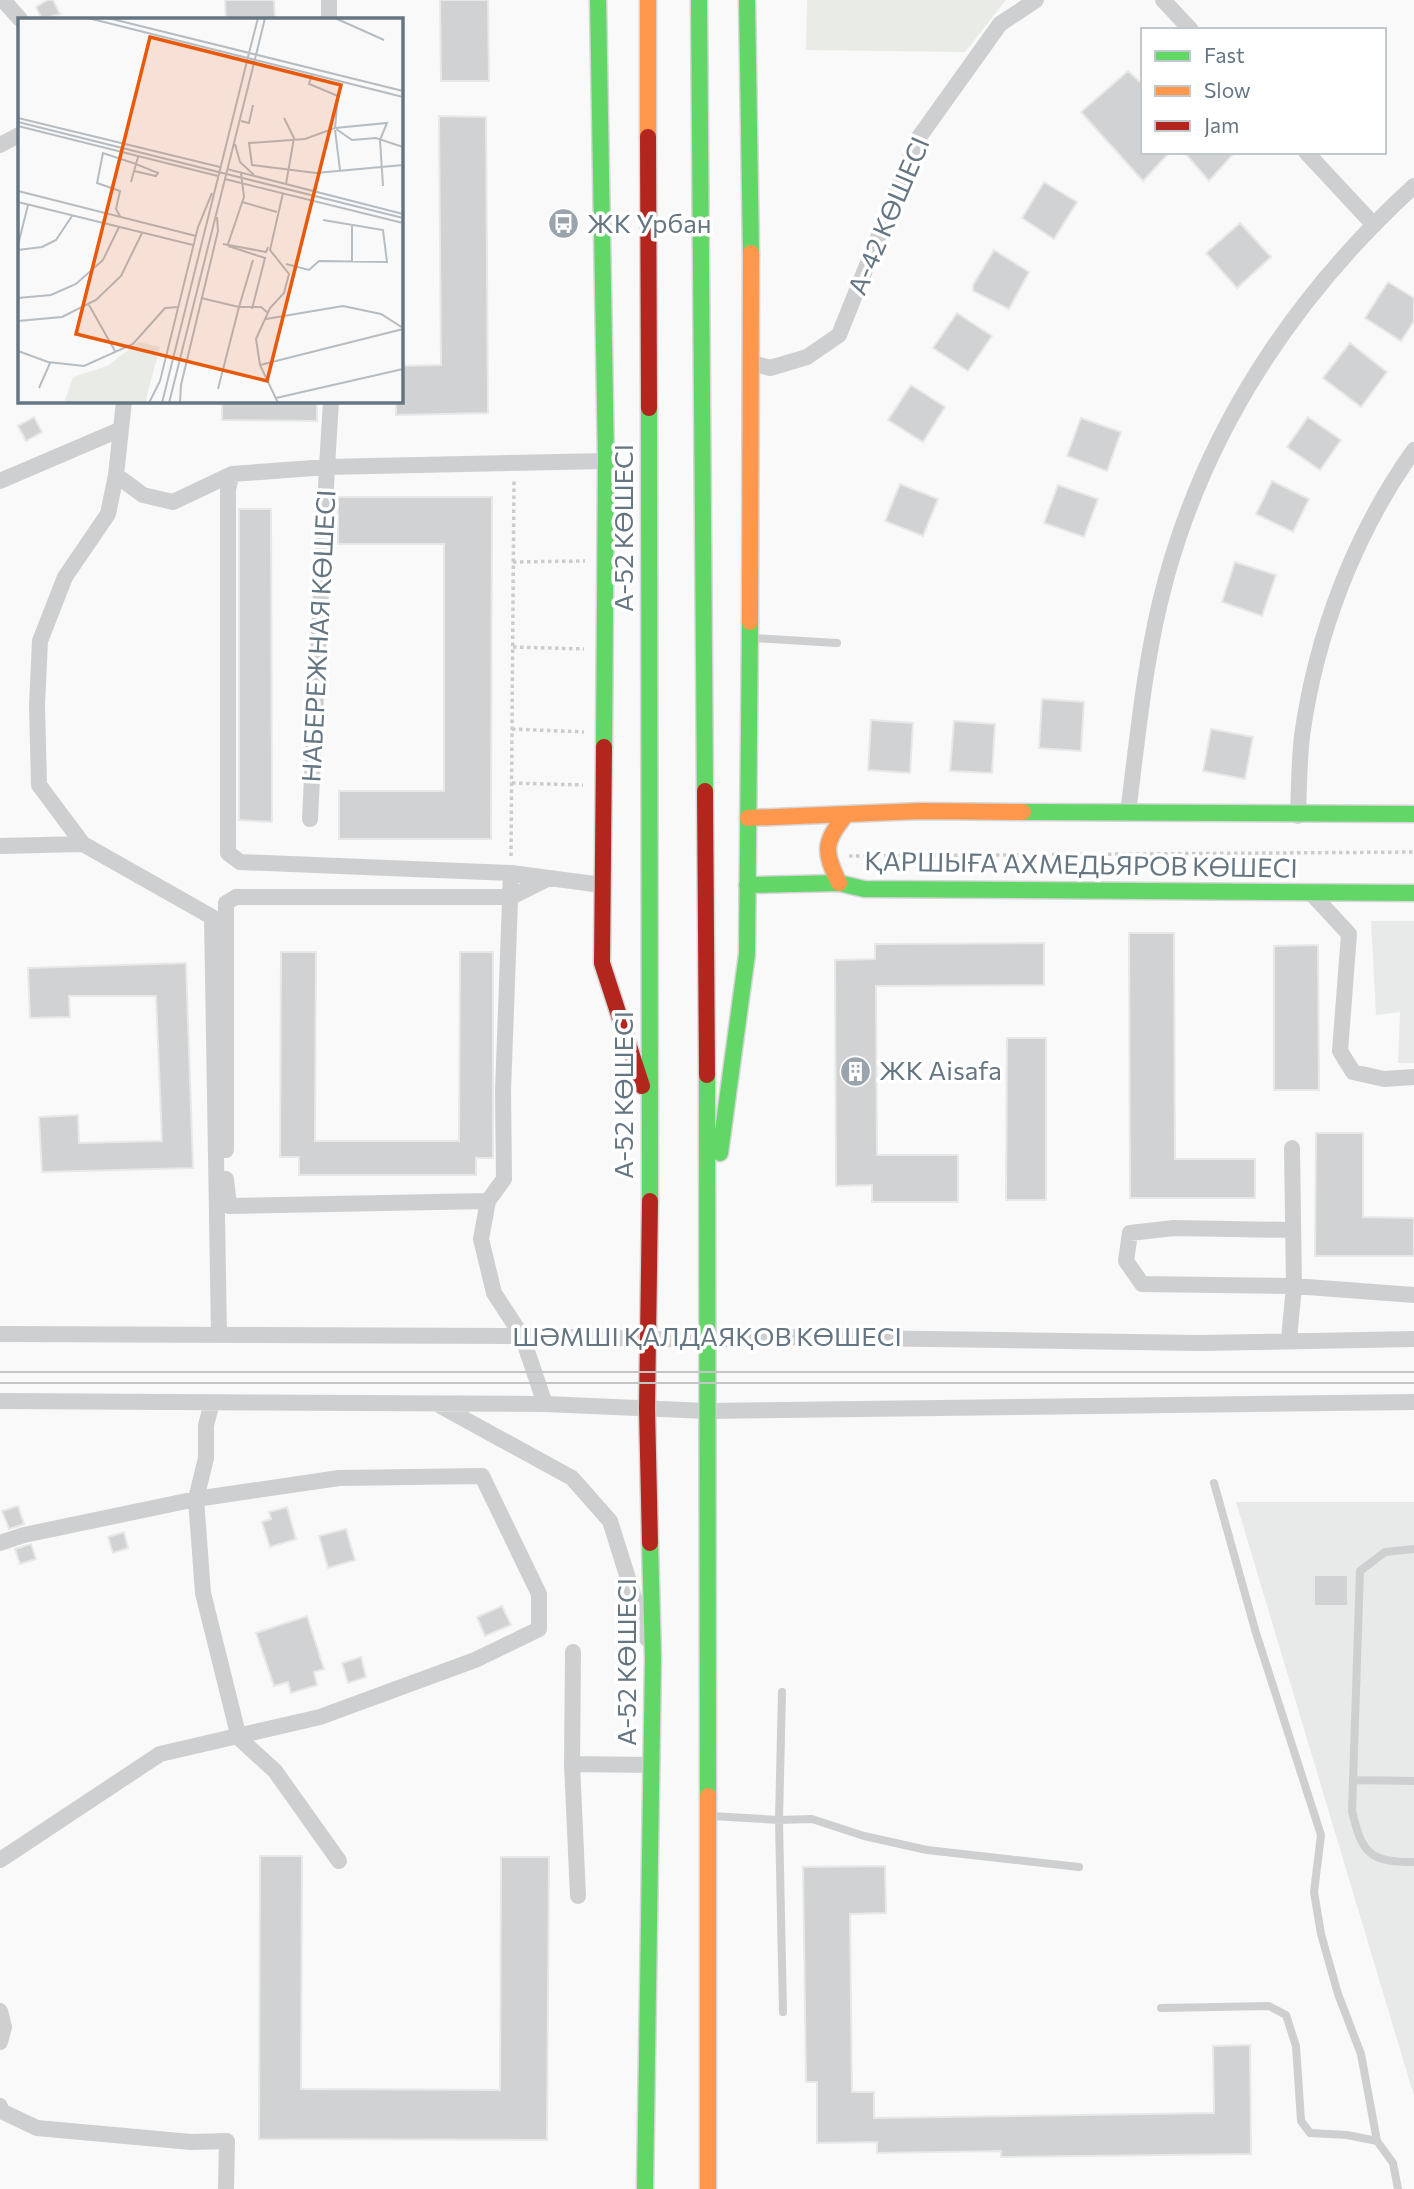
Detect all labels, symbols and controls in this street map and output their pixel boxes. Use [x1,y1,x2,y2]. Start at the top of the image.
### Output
inset map [18,18,402,402]
legend [1141,28,1386,154]
text: Fast [1204,42,1245,67]
text: Slow [1204,77,1251,102]
text: Jam [1204,112,1239,137]
street label: А-42 КӨШЕСІ [840,132,935,299]
bus stop icon: ЖК Урбан [547,207,581,241]
place label: ЖК Урбан [587,207,711,238]
street label: А-52 КӨШЕСІ [607,444,638,612]
street label: НАБЕРЕЖНАЯ КӨШЕСІ [294,489,341,783]
street label: ҚАРШЫҒА АХМЕДЬЯРОВ КӨШЕСІ [864,844,1298,883]
street label: А-52 КӨШЕСІ [607,1011,638,1179]
building icon: ЖК Aisafa [839,1054,873,1088]
place label: ЖК Aisafa [879,1054,1002,1085]
street label: ШӘМШІ ҚАЛДАЯҚОВ КӨШЕСІ [512,1320,902,1351]
street label: А-52 КӨШЕСІ [610,1578,641,1746]

